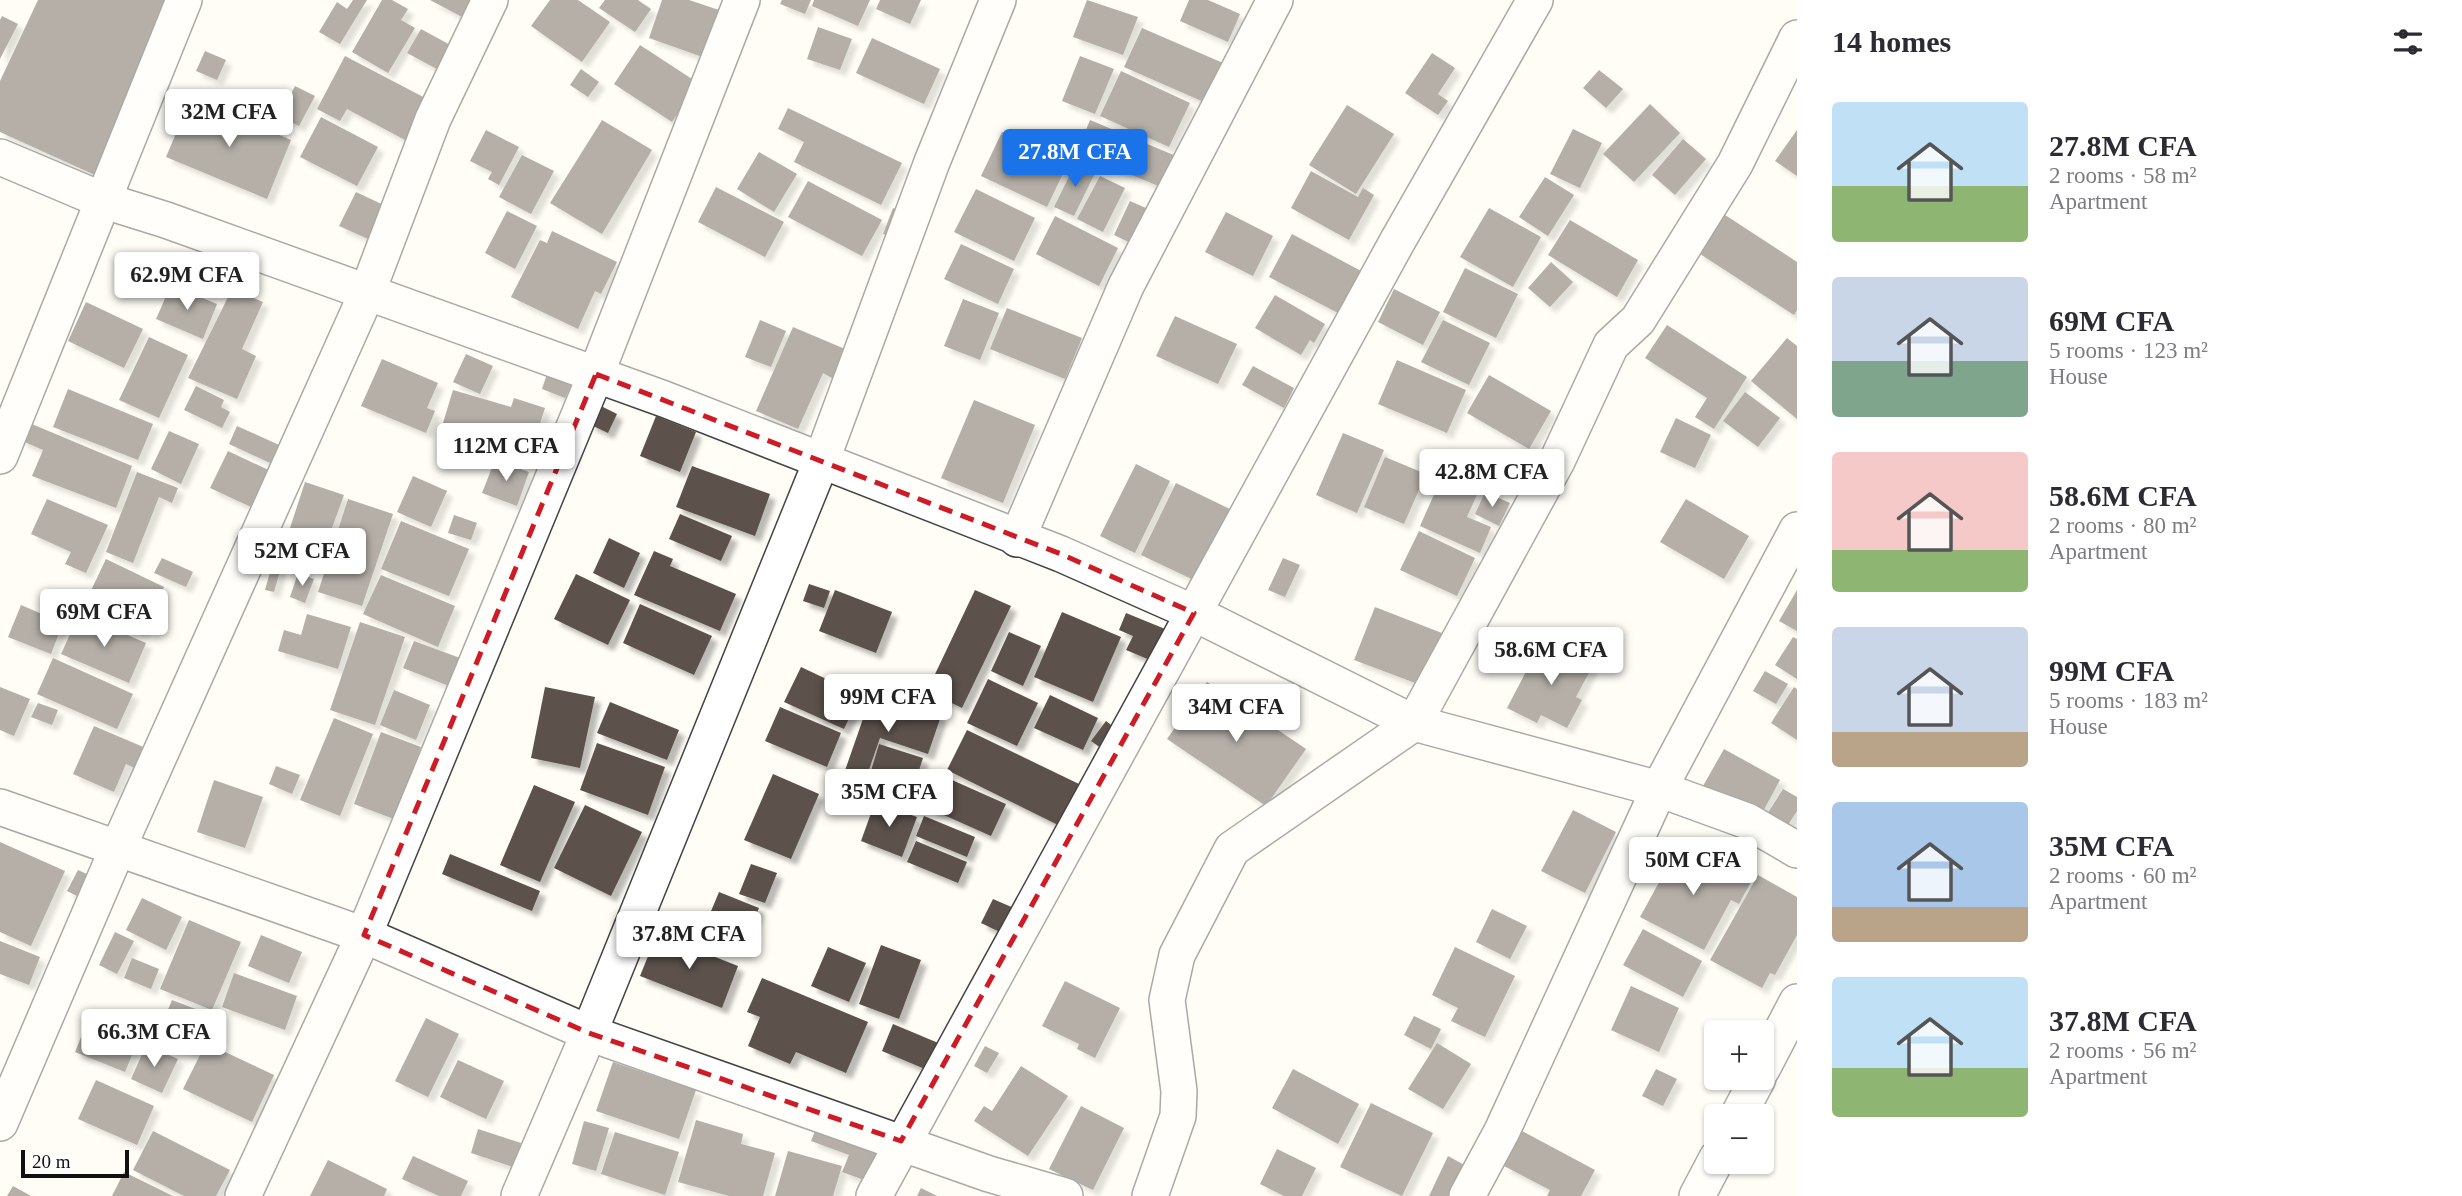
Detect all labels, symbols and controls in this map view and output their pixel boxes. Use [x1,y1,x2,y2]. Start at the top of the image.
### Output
icon: filters [2389,23,2427,61]
text: 14 homes [1832,25,1951,58]
pin: 32M CFA [164,90,294,149]
text: 32M CFA [181,99,277,124]
text: 27.8M CFA [2049,129,2197,162]
pin: 27.8M CFA [995,130,1155,189]
icon: home [1888,130,1972,214]
text: 27.8M CFA [1018,139,1132,164]
text: 2 rooms · 58 m² [2049,163,2196,188]
text: Apartment [2049,189,2147,214]
pin: 62.9M CFA [107,252,267,312]
text: 62.9M CFA [130,262,244,287]
text: 69M CFA [2049,304,2174,337]
icon: home [1888,305,1972,389]
text: 5 rooms · 123 m² [2049,338,2208,363]
text: House [2049,364,2108,389]
pin: 112M CFA [434,424,578,483]
text: 112M CFA [453,433,559,458]
pin: 42.8M CFA [1412,449,1572,509]
text: 42.8M CFA [1435,459,1549,484]
text: 58.6M CFA [2049,479,2197,512]
icon: home [1888,480,1972,564]
text: 2 rooms · 80 m² [2049,513,2196,538]
pin: 52M CFA [237,528,367,588]
text: 52M CFA [254,538,350,563]
text: Apartment [2049,539,2147,564]
pin: 69M CFA [39,590,169,649]
text: 69M CFA [56,599,152,624]
pin: 58.6M CFA [1471,628,1631,687]
text: 58.6M CFA [1494,637,1608,662]
text: 99M CFA [2049,654,2174,687]
icon: home [1888,655,1972,739]
pin: 99M CFA [823,674,953,734]
text: 99M CFA [840,684,936,709]
pin: 34M CFA [1171,684,1301,744]
text: 5 rooms · 183 m² [2049,688,2208,713]
text: 34M CFA [1188,694,1284,719]
text: House [2049,714,2108,739]
pin: 35M CFA [824,770,954,829]
text: 35M CFA [841,779,937,804]
text: 35M CFA [2049,829,2174,862]
icon: home [1888,830,1972,914]
pin: 50M CFA [1628,838,1758,897]
text: 50M CFA [1645,847,1741,872]
text: 2 rooms · 60 m² [2049,863,2196,888]
text: Apartment [2049,889,2147,914]
pin: 37.8M CFA [609,912,769,971]
text: 37.8M CFA [632,921,746,946]
text: 37.8M CFA [2049,1004,2197,1037]
icon: home [1888,1005,1972,1089]
pin: 66.3M CFA [74,1010,234,1069]
text: 66.3M CFA [97,1019,211,1044]
map controls [1704,1020,1774,1174]
button: + [1704,1020,1774,1090]
text: 2 rooms · 56 m² [2049,1038,2196,1063]
text: Apartment [2049,1064,2147,1089]
button: − [1704,1104,1774,1174]
scale bar [21,1147,130,1179]
text: 20 m [32,1151,71,1172]

